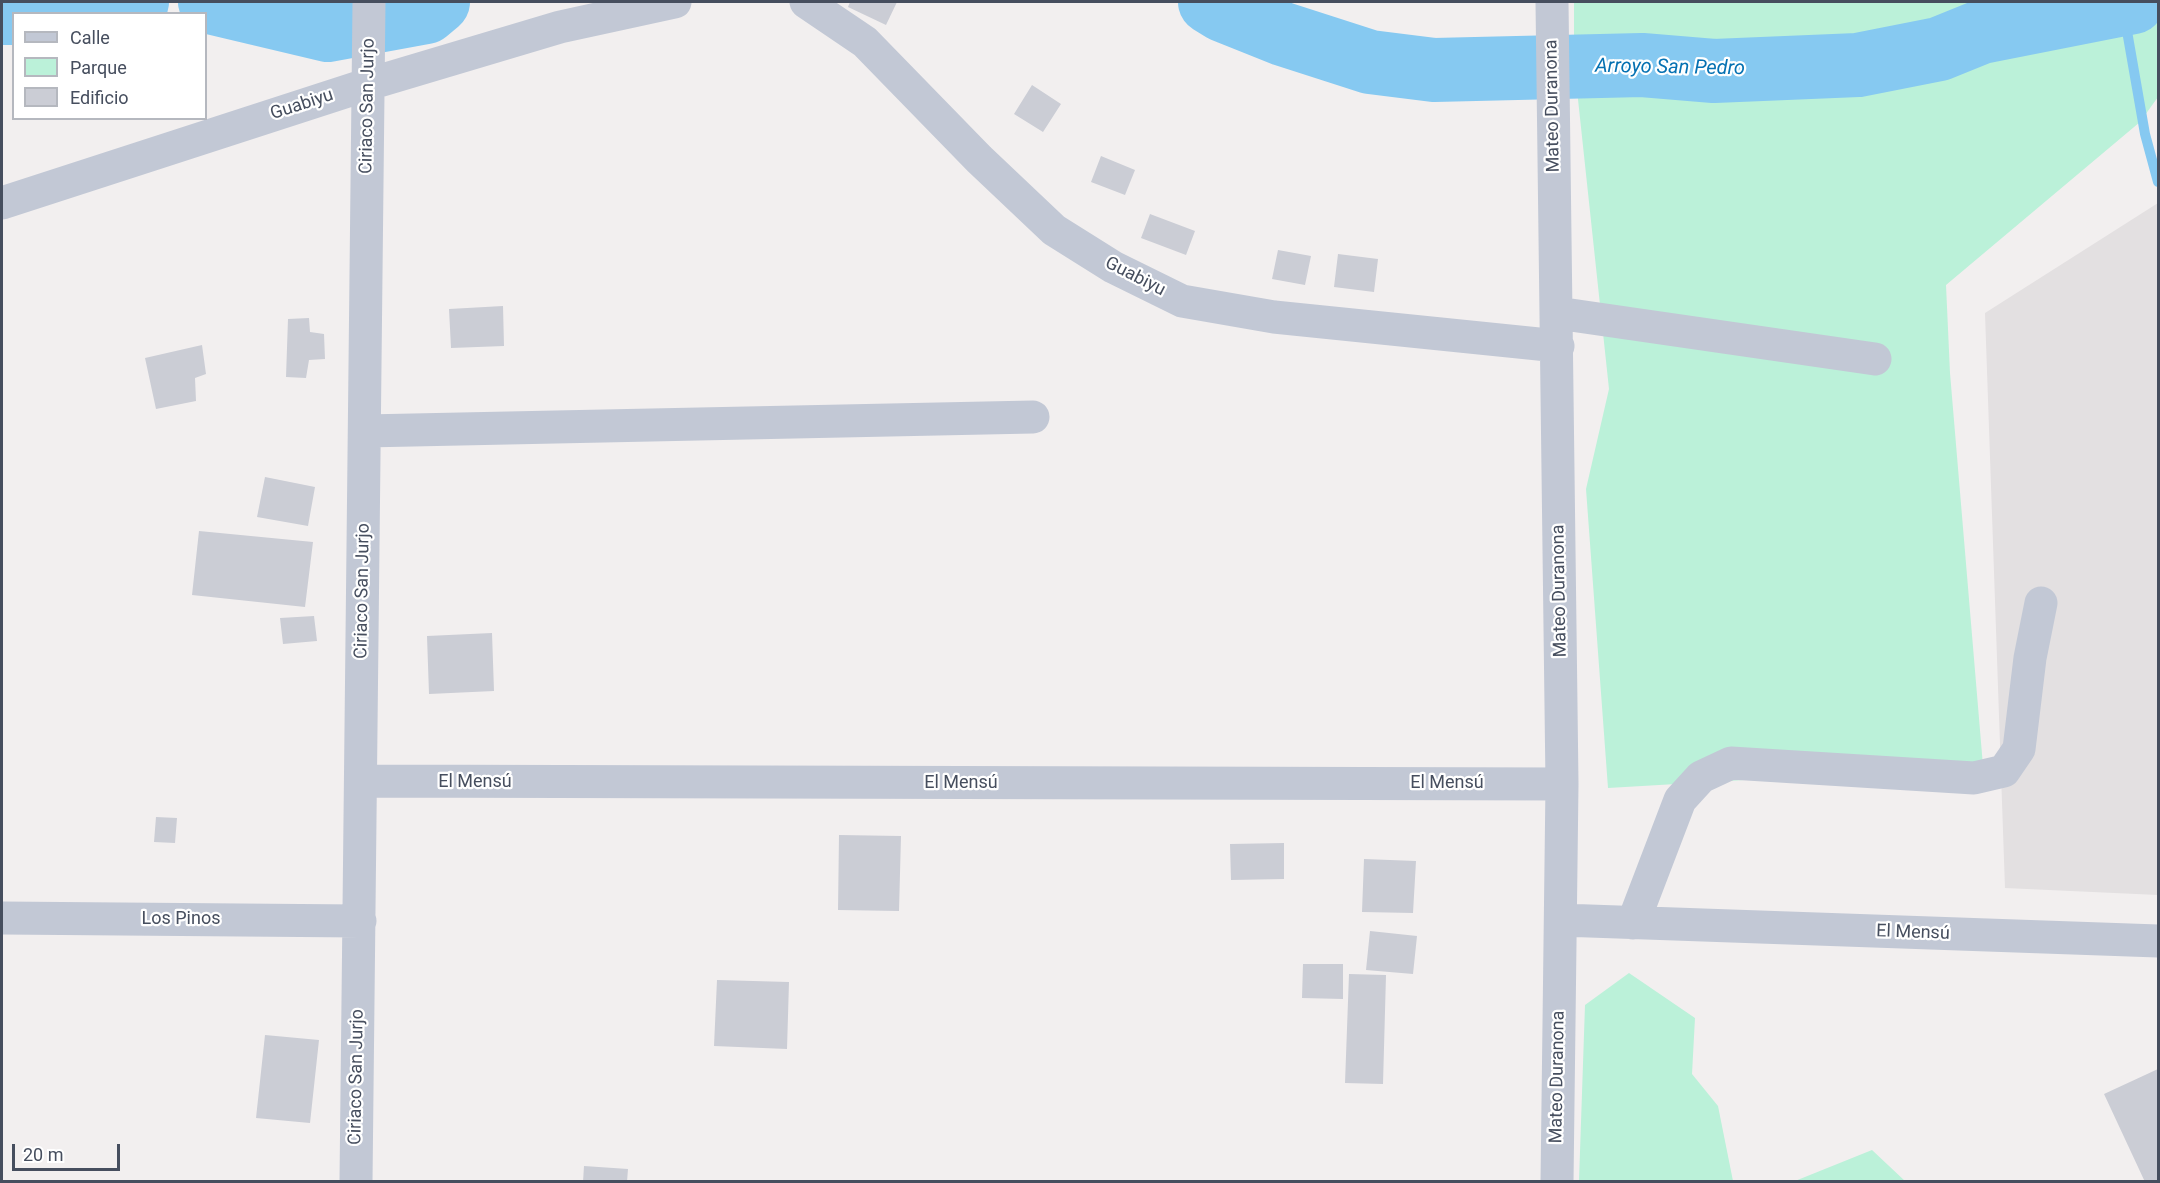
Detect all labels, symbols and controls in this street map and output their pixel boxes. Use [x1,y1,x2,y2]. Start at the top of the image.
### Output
legend [12,12,207,120]
text: Calle [70,27,110,48]
street label: Ciriaco San Jurjo [356,38,380,174]
street label: Mateo Duranona [1541,39,1565,173]
water label: Arroyo San Pedro [1595,55,1745,81]
text: Parque [70,57,127,78]
street label: Guabiyu [268,85,336,125]
text: Edificio [70,87,129,108]
street label: Guabiyu [1101,253,1169,301]
street label: Ciriaco San Jurjo [351,523,375,659]
street label: Mateo Duranona [1548,524,1572,658]
street label: El Mensú [438,771,512,793]
street label: El Mensú [924,772,998,794]
street label: El Mensú [1410,772,1484,794]
street label: Los Pinos [142,908,220,930]
street label: El Mensú [1876,921,1950,945]
street label: Ciriaco San Jurjo [345,1009,369,1145]
street label: Mateo Duranona [1546,1010,1570,1144]
scale bar [15,1132,123,1170]
text: 20 m [23,1144,63,1165]

